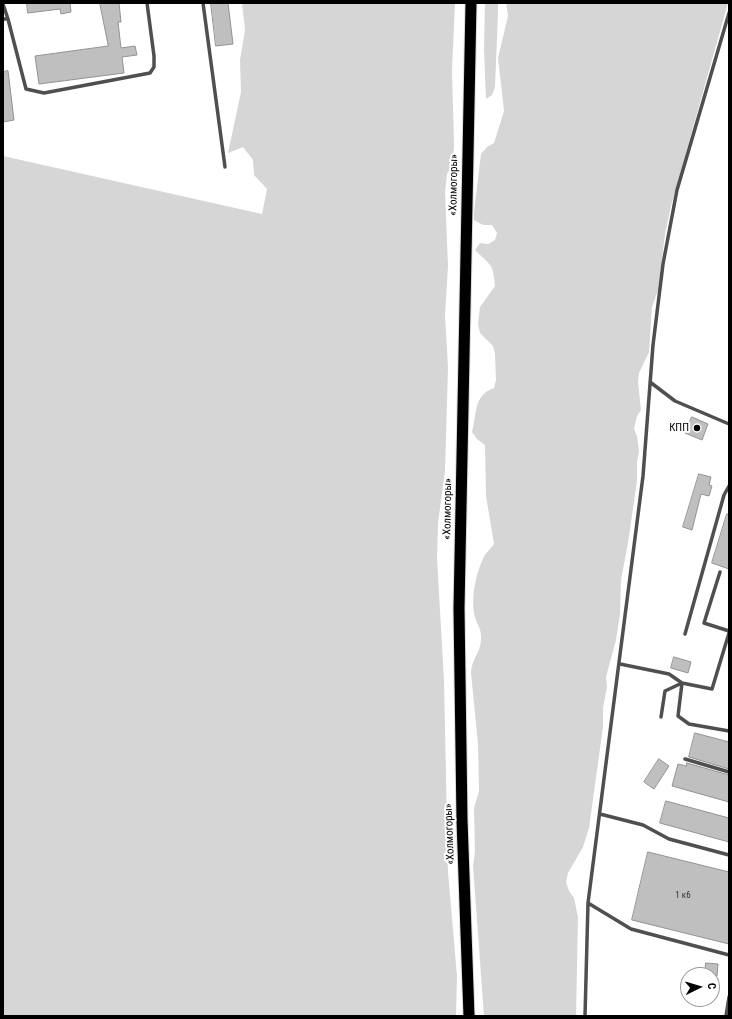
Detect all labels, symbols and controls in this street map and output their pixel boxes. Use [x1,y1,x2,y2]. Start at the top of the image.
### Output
street label: «Холмогоры» [447,154,461,216]
place label: КПП [669,421,689,435]
marker: КПП [692,423,702,433]
street label: «Холмогоры» [441,478,455,540]
street label: «Холмогоры» [442,803,458,865]
house number: 1 к6 [675,891,691,901]
north arrow [680,967,720,1007]
text: С [705,982,718,990]

